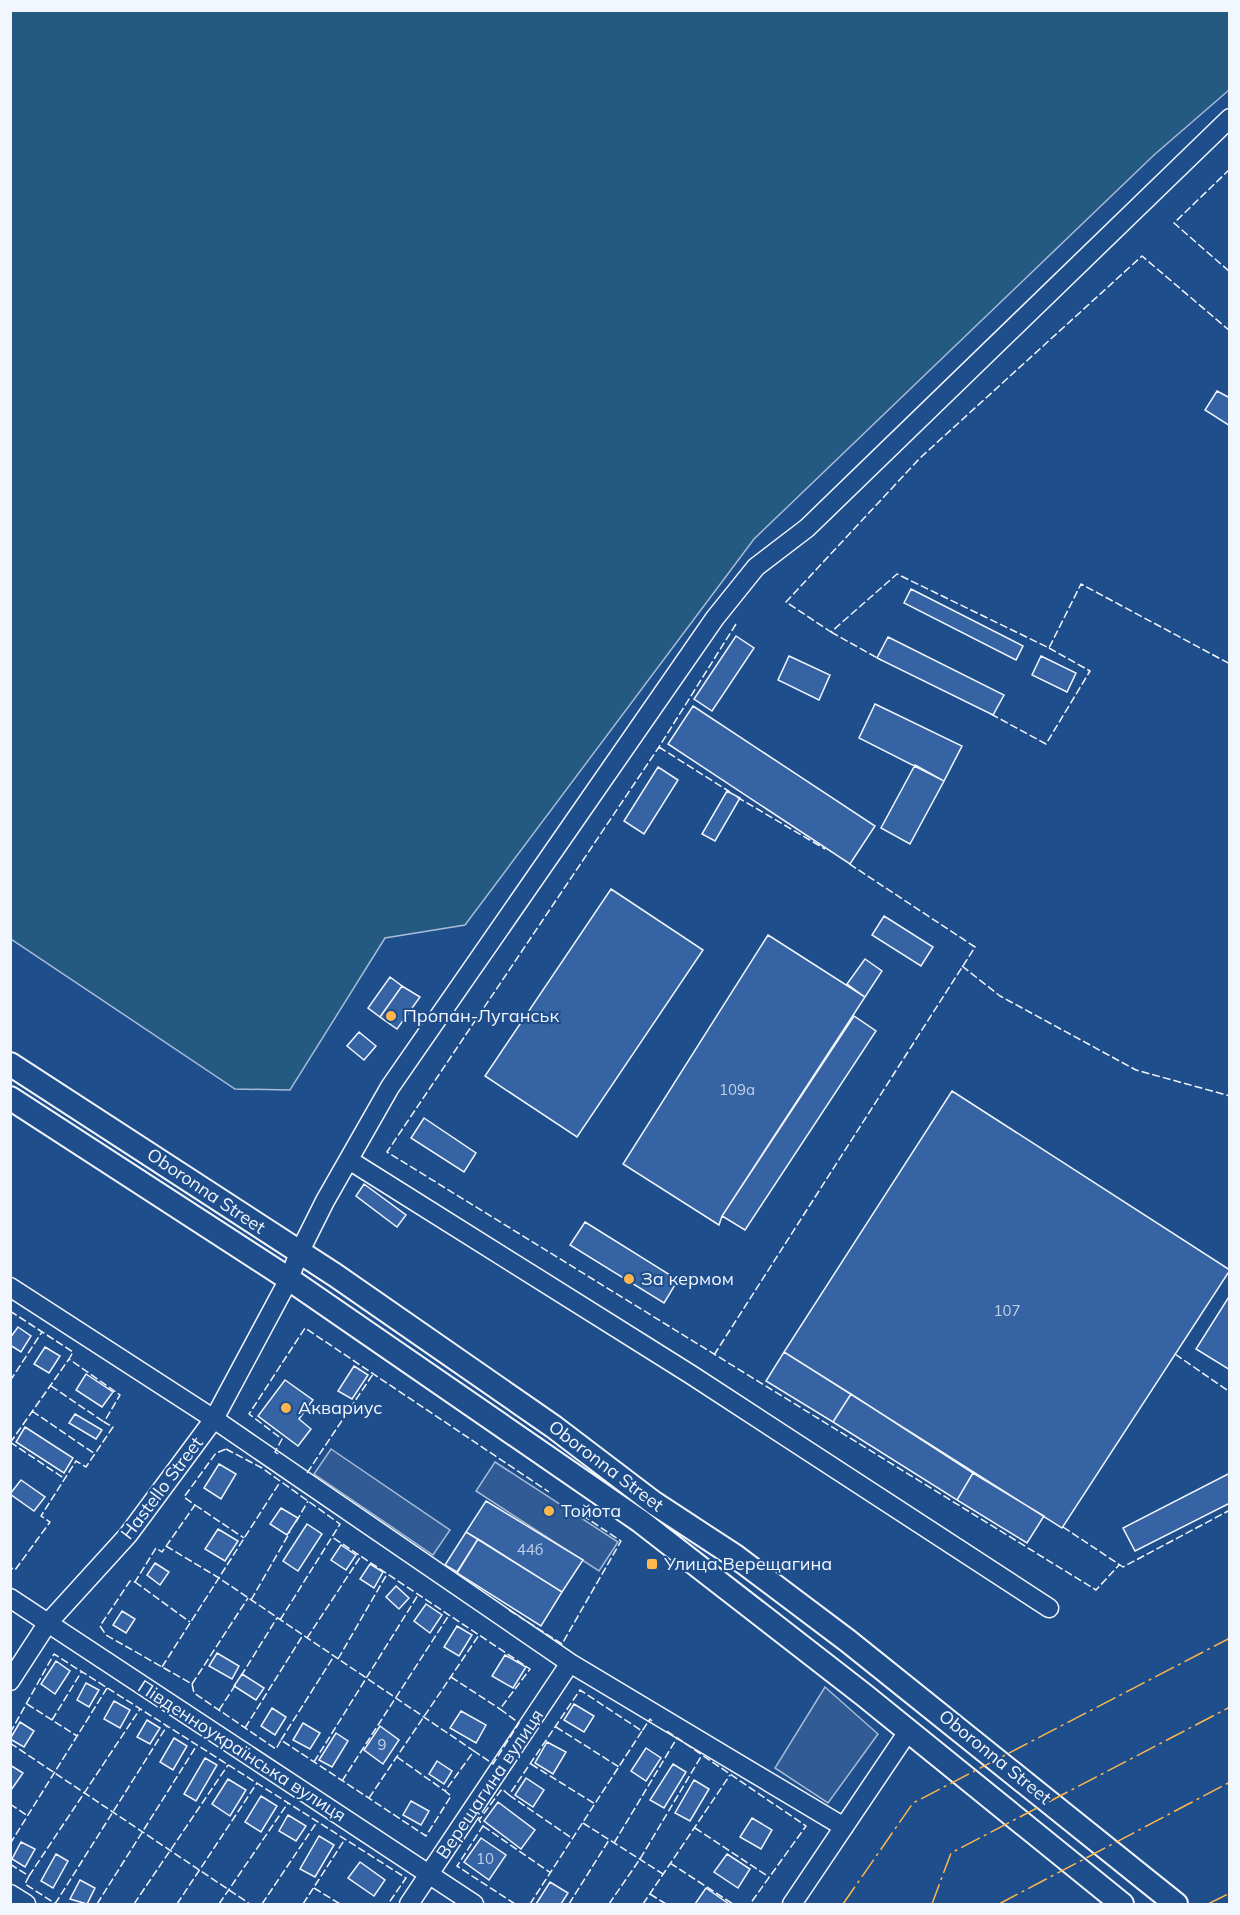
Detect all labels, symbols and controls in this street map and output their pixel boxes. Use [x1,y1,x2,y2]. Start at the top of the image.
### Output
place label: Пропан-Луганськ [403,1004,559,1027]
marker: Пропан-Луганськ [384,1009,398,1023]
house number: 109а [719,1080,755,1099]
street label: Oboronna Street [143,1142,270,1239]
place label: За кермом [641,1267,734,1290]
marker: За кермом [622,1272,636,1286]
house number: 107 [993,1301,1021,1320]
place label: Аквариус [298,1396,382,1419]
marker: Аквариус [279,1401,293,1415]
street label: Oboronna Street [544,1415,668,1516]
street label: Hastello Street [115,1432,208,1544]
place label: Тойота [561,1499,621,1522]
marker: Тойота [542,1504,556,1518]
house number: 44б [517,1540,543,1559]
place label: Улица Верещагина [663,1552,832,1575]
marker: Улица Верещагина [645,1557,659,1571]
street label: Південноукраїнська вулиця [134,1675,351,1827]
street label: Верещагина вулиця [431,1704,548,1863]
street label: Oboronna Street [934,1704,1056,1809]
house number: 9 [377,1735,387,1754]
house number: 10 [476,1849,494,1868]

